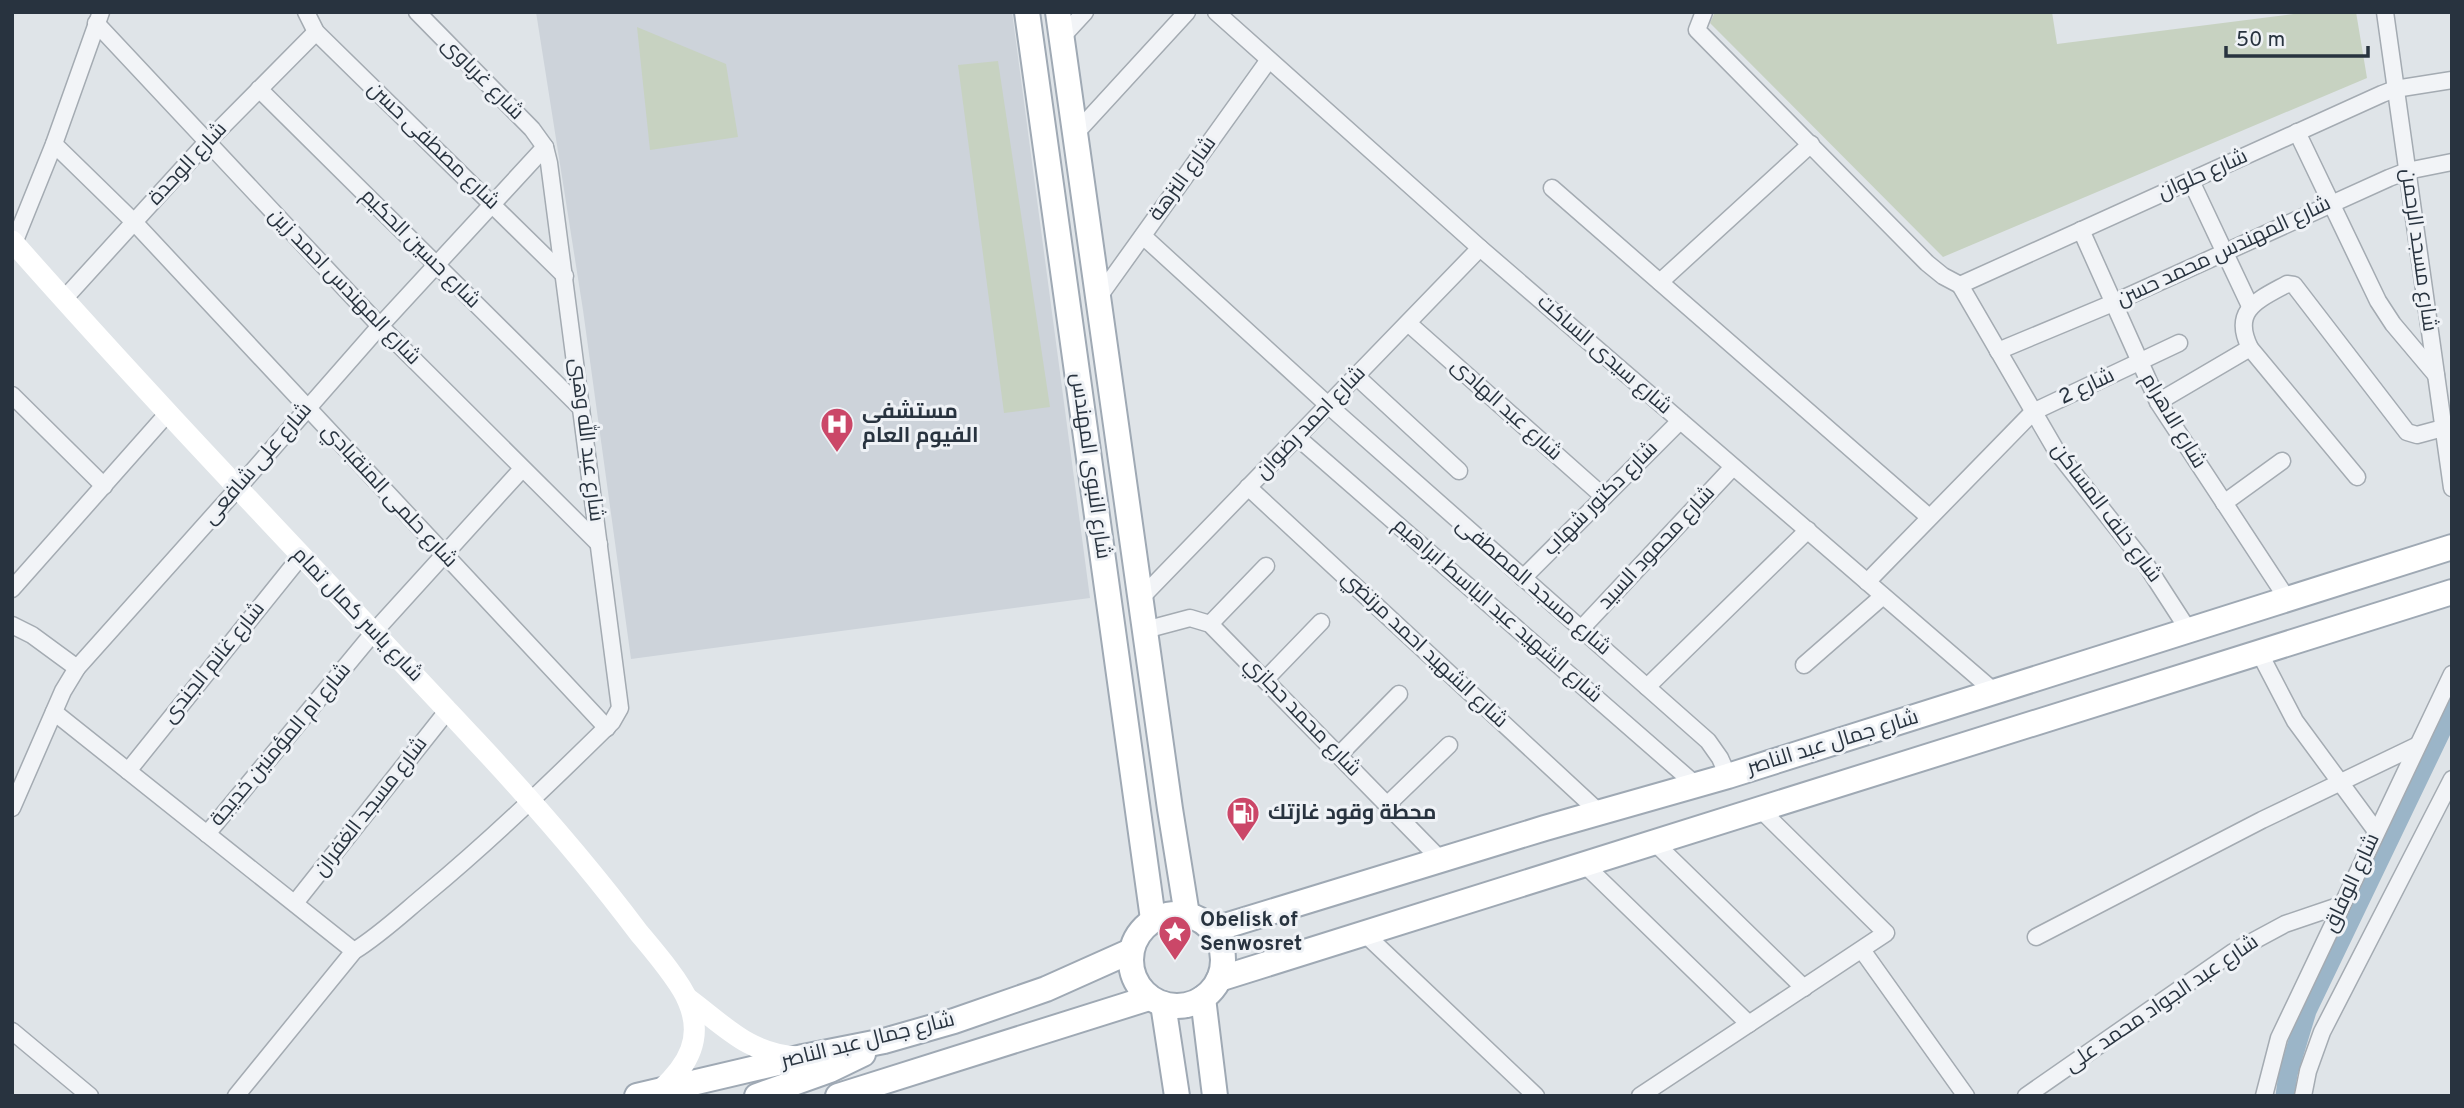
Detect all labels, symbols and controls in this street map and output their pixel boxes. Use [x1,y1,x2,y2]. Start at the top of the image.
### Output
scale bar [2226,14,2368,58]
text: 50 m [2236,27,2285,54]
street label: شارع غرباوى [435,32,529,126]
street label: شارع مصطفى حسن [361,76,505,216]
street label: شارع الوحدة [143,117,233,211]
street label: شارع النزهة [1143,131,1223,227]
street label: شارع حلوان [2154,143,2252,207]
street label: شارع مسجد الرحمن [2393,167,2443,333]
street label: شارع حسين الحكيم [354,183,486,315]
street label: شارع المهندس محمد حسن [2113,190,2335,314]
street label: شارع المهندس احمد زين [262,203,426,371]
street label: شارع سيدى الساكت [1531,289,1677,421]
street label: شارع عبد الهادى [1445,353,1567,467]
street label: شارع عبد الله وهبى [563,356,611,523]
street label: شارع احمد رضوان [1250,360,1372,486]
street label: شارع 2 [2055,362,2119,412]
street label: شارع الاهرام [2134,368,2212,474]
street label: شارع النبوى المهندس [1064,371,1116,561]
street label: شارع على شافعى [198,397,318,531]
place label: مستشفى الفيوم العام [862,399,978,450]
hospital icon: مستشفى الفيوم العام [818,405,856,454]
street label: شارع حلمى المنقبادي [314,418,463,575]
street label: شارع دكتور شهاب [1538,436,1664,562]
street label: شارع خلف المساكن [2045,438,2167,588]
street label: شارع محمود السيد [1593,480,1721,616]
street label: شارع مسجد المصطفى [1450,512,1616,662]
street label: شارع الشهيد عبد الباسط ابراهيم [1387,513,1607,709]
street label: شارع ياسر كمال تمام [286,542,428,688]
street label: شارع الشهيد احمد مرتضي [1335,566,1513,734]
street label: شارع غانم الجندى [157,597,271,729]
street label: شارع محمد حجازي [1237,651,1366,784]
street label: شارع ام المؤمنين خديجة [205,657,357,833]
street label: شارع جمال عبد الناصر [1743,704,1922,782]
street label: شارع مسجد الغفران [308,732,434,882]
fuel station icon: محطة وقود غازتك [1224,794,1262,843]
place label: محطة وقود غازتك [1268,800,1436,827]
street label: شارع الوفاق [2317,829,2387,937]
place label: Obelisk of Senwosret [1200,907,1302,958]
place icon: Obelisk of Senwosret [1156,913,1194,962]
street label: شارع عبد الجواد محمد على [2060,929,2264,1079]
street label: شارع جمال عبد الناصر [777,1006,958,1076]

